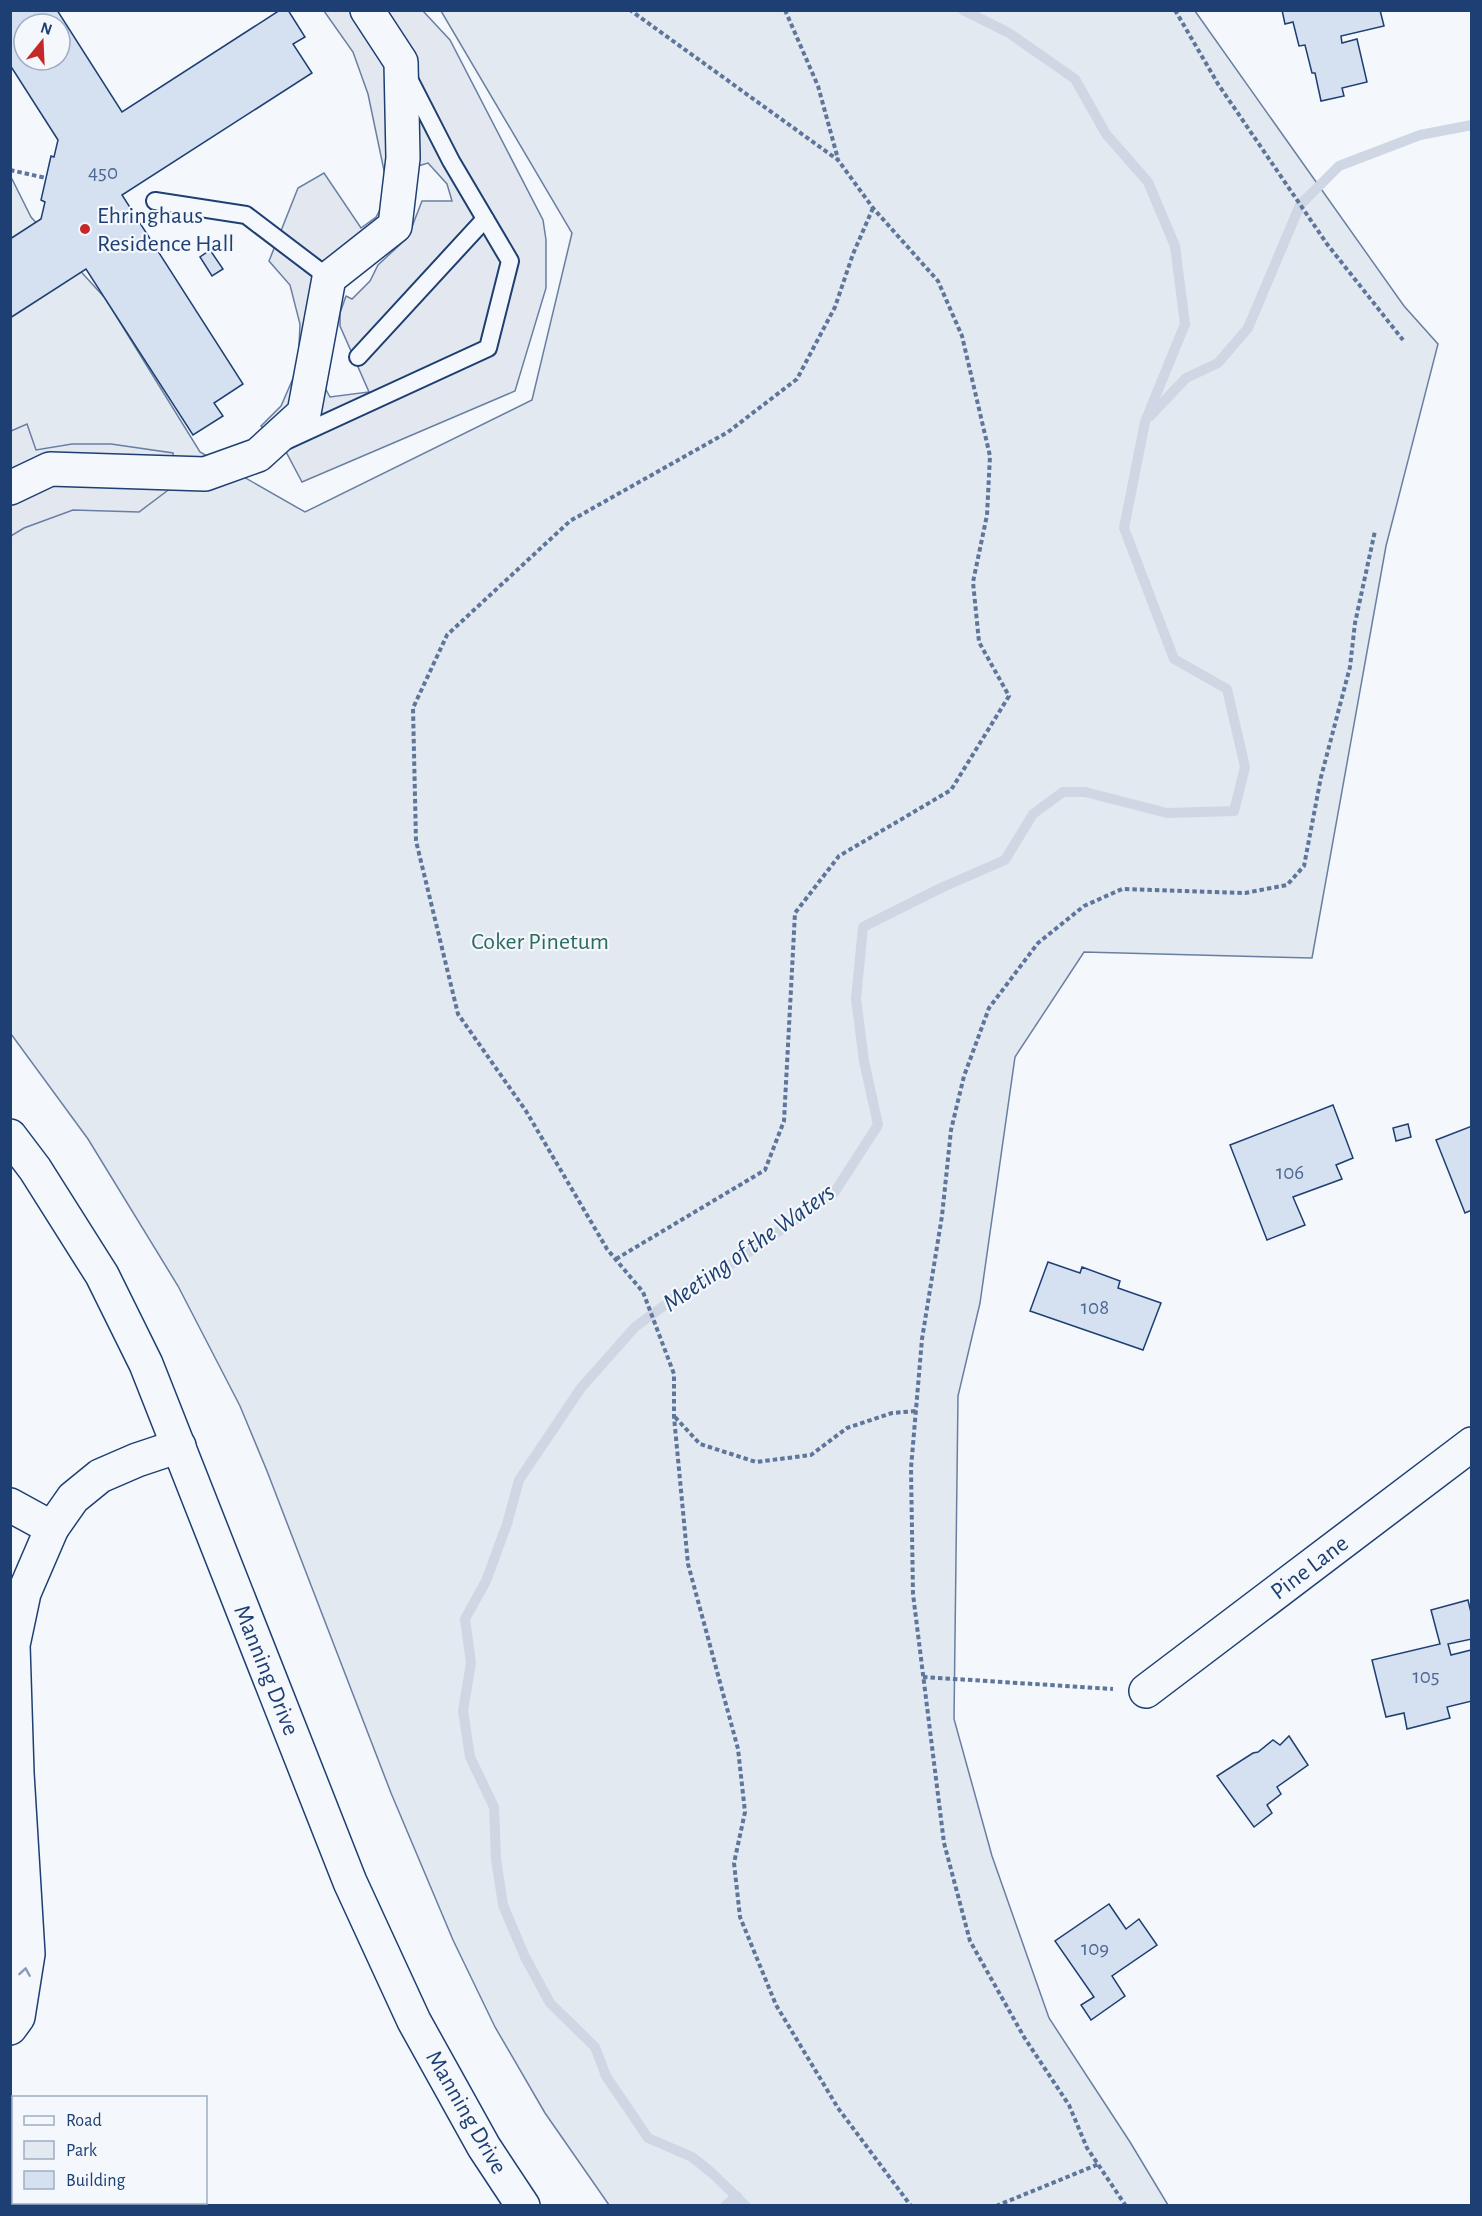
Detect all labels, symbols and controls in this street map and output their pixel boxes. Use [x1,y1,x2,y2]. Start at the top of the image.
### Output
north arrow [12,12,72,72]
text: N [39,19,54,38]
house number: 450 [88,162,118,183]
place label: Ehringhaus Residence Hall [97,204,234,256]
marker: Ehringhaus Residence Hall [78,222,92,236]
park label: Coker Pinetum [471,930,609,954]
house number: 106 [1276,1162,1304,1183]
water label: Meeting of the Waters [658,1179,839,1317]
house number: 108 [1081,1297,1109,1318]
street label: Pine Lane [1266,1531,1353,1604]
street label: Manning Drive [229,1602,303,1739]
house number: 105 [1412,1666,1440,1687]
house number: 109 [1081,1938,1109,1959]
one-way arrow [18,1968,30,1977]
street label: Manning Drive [421,2047,511,2178]
legend [12,2096,207,2204]
text: Road [66,2112,102,2130]
text: Park [66,2142,98,2160]
text: Building [66,2172,126,2190]

